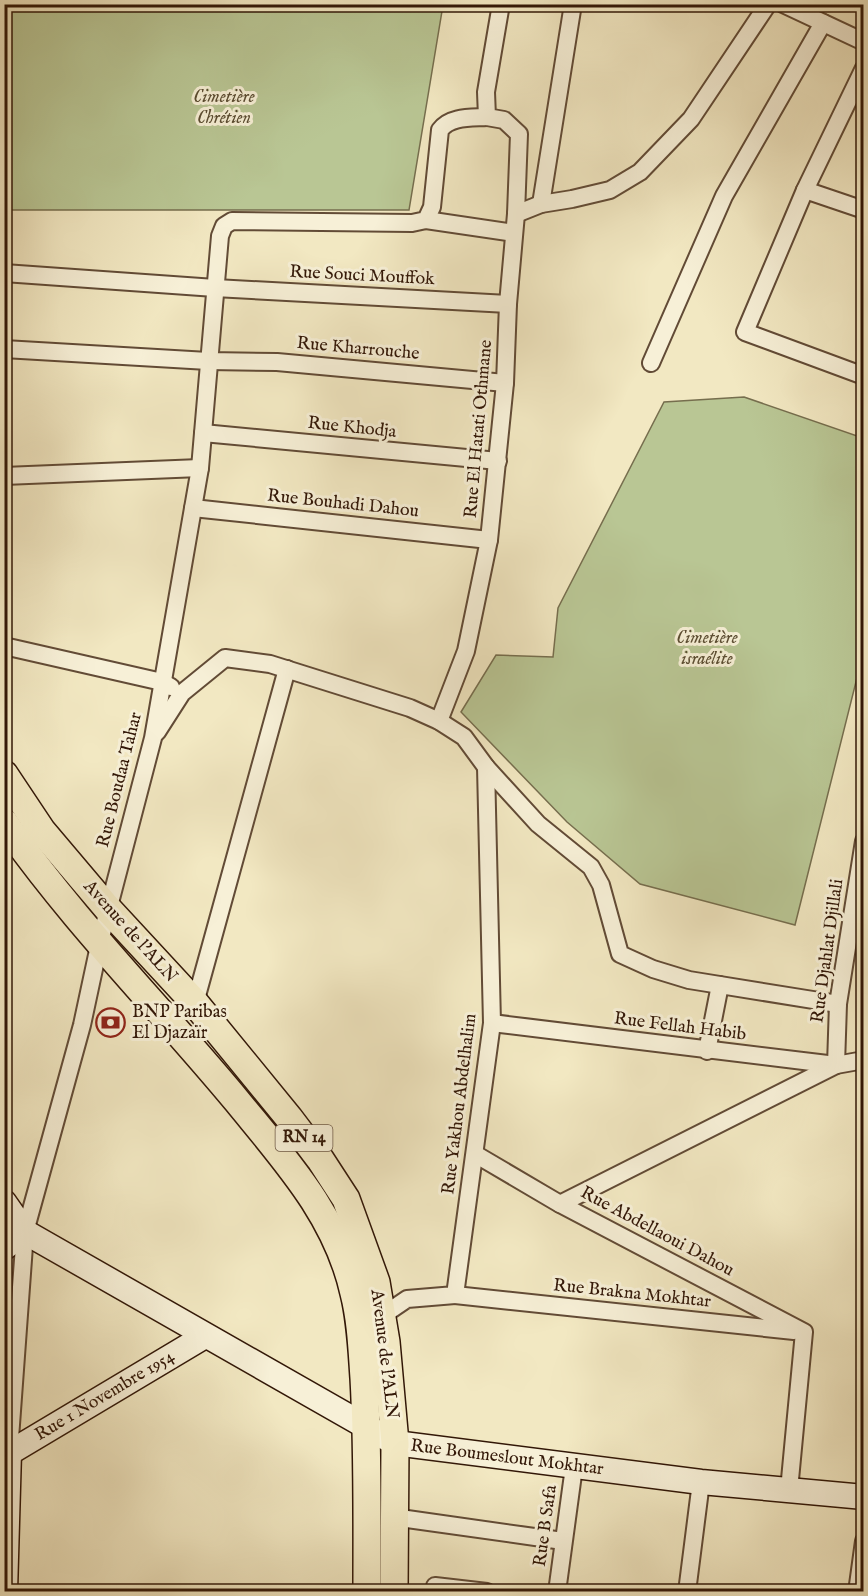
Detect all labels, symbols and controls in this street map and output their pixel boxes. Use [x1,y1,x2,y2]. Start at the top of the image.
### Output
park label: Cimetière Chrétien [193,86,255,130]
street label: Rue Souci Mouffok [289,261,436,291]
street label: Rue Kharrouche [296,332,420,366]
street label: Rue El Hatati Othmane [460,339,498,519]
street label: Rue Khodja [307,412,398,444]
street label: Rue Bouhadi Dahou [266,485,420,523]
park label: Cimetière israélite [676,627,738,671]
street label: Rue Boudaa Tahar [92,710,148,850]
street label: Avenue de l'ALN [77,875,182,988]
street label: Rue Djahlat Djillali [807,877,849,1024]
place label: BNP Paribas El Djazaïr [132,1001,227,1045]
bank icon: BNP Paribas El Djazaïr [95,1006,127,1038]
street label: Rue Fellah Habib [613,1007,748,1047]
street label: Rue Yakhou Abdelhalim [437,1012,483,1196]
road number: RN 14 [276,1125,332,1151]
street label: Rue Abdellaoui Dahou [576,1182,738,1282]
street label: Rue Brakna Mokhtar [552,1274,712,1314]
street label: Avenue de l'ALN [365,1287,403,1420]
street label: Rue 1 Novembre 1954 [31,1345,179,1447]
street label: Rue Boumeslout Mokhtar [409,1435,605,1481]
street label: Rue B Safa [529,1483,563,1568]

